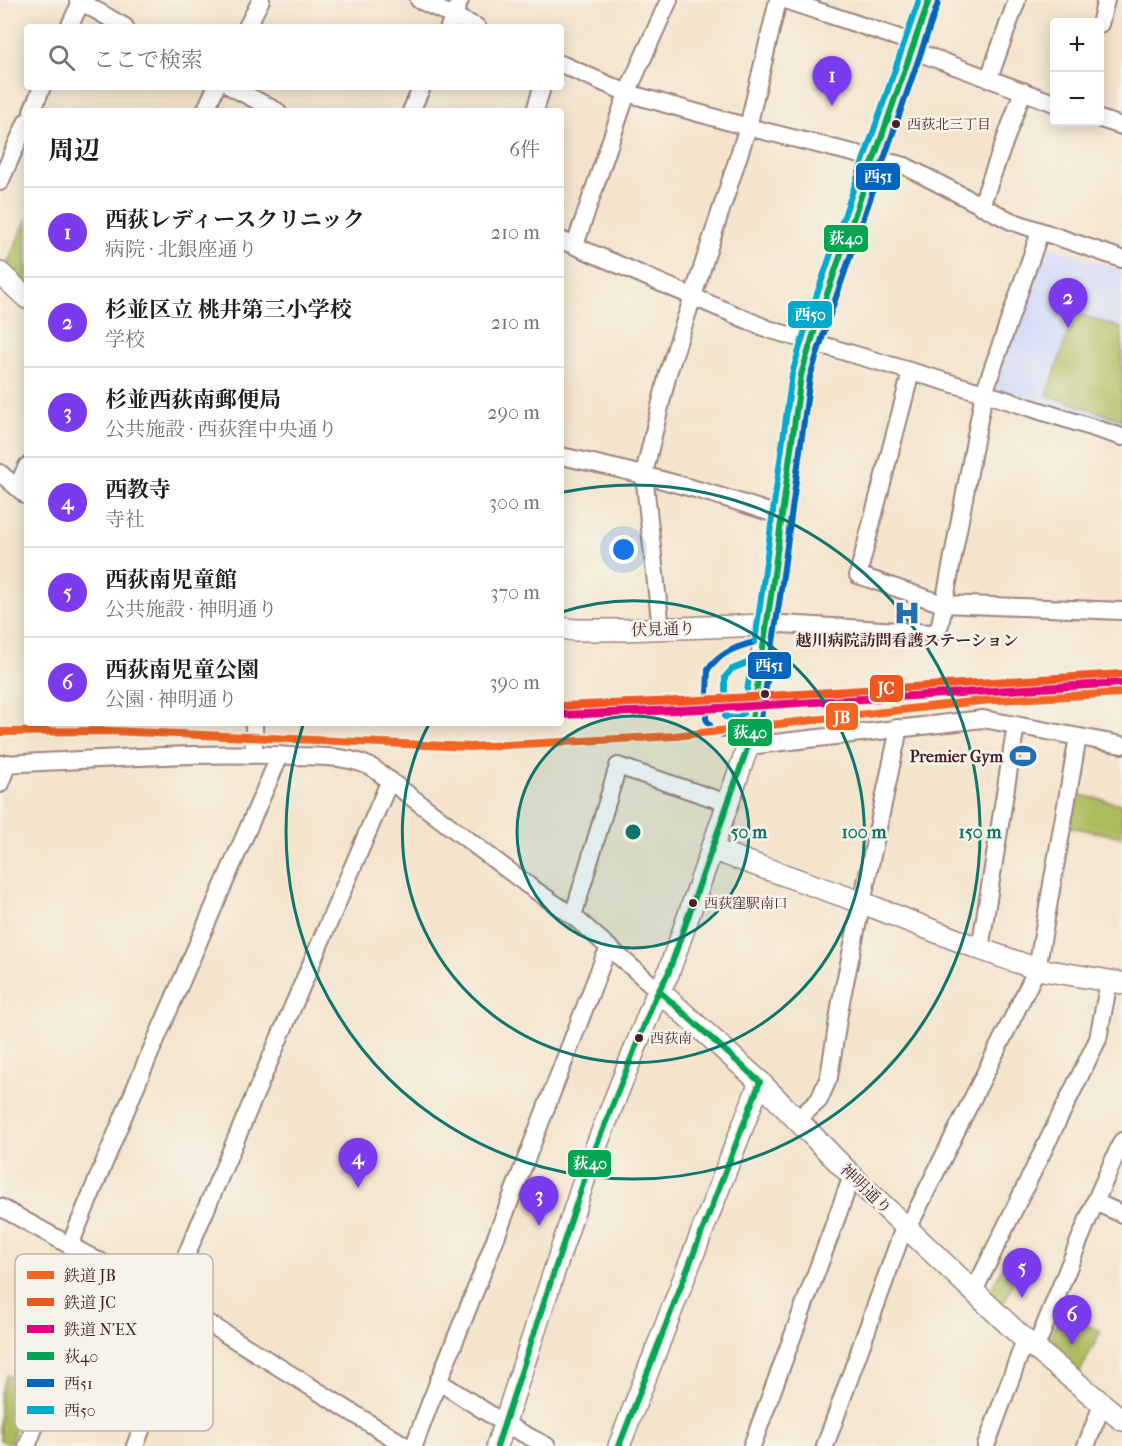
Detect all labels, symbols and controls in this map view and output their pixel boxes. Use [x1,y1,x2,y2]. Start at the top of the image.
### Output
map controls [1050,18,1104,126]
button: + [1050,18,1104,72]
search box [24,24,564,90]
icon: search [45,41,78,74]
text: ここで検索 [93,47,203,73]
pin: 1 [812,57,852,106]
button: − [1050,72,1104,126]
place label: 西荻北三丁目 [907,116,991,133]
marker: 西荻北三丁目 [890,118,902,130]
text: 周辺 [48,135,100,166]
text: 6件 [509,138,540,161]
line badge: 西51 [855,162,901,191]
text: 西51 [864,167,893,186]
text: 西荻レディースクリニック [105,207,365,233]
text: 1 [64,221,71,244]
text: 210 m [491,221,540,244]
line badge: 荻40 [823,224,869,253]
text: 荻40 [829,229,863,249]
text: 病院 · 北銀座通り [105,238,258,261]
pin: 2 [1048,278,1088,328]
text: 杉並区立 桃井第三小学校 [105,297,352,323]
line badge: 西50 [787,300,833,329]
text: 西50 [794,305,826,324]
text: 2 [62,311,73,334]
text: 210 m [491,311,540,334]
text: 学校 [105,328,145,351]
text: 杉並西荻南郵便局 [105,387,281,413]
text: 3 [63,401,72,424]
text: 290 m [487,401,540,424]
text: 公共施設 · 西荻窪中央通り [105,418,338,441]
text: 西教寺 [105,477,171,503]
text: 4 [62,491,73,514]
text: 300 m [489,491,540,514]
text: 寺社 [105,508,145,531]
your location [609,535,638,564]
text: 西荻南児童館 [105,567,237,593]
text: 5 [63,581,72,604]
text: 370 m [490,581,540,604]
text: 公共施設 · 神明通り [105,598,278,621]
hospital icon: 越川病院訪問看護ステーション [892,598,922,628]
street label: 伏見通り [631,618,695,640]
place label: 越川病院訪問看護ステーション [795,631,1019,650]
line badge: 西51 [747,651,792,680]
text: 西51 [755,656,784,675]
text: 西荻南児童公園 [105,657,259,683]
text: 6 [62,671,73,694]
text: 390 m [489,671,540,694]
line badge: JC [869,674,904,703]
text: JC [876,679,895,699]
text: 公園 · 神明通り [105,688,238,711]
unlabelled marker [759,688,771,700]
line badge: JB [825,702,859,731]
text: JB [832,708,850,728]
line badge: 荻40 [727,718,773,747]
text: 荻40 [733,723,767,743]
sports icon: Premier Gym [1008,741,1038,771]
place label: Premier Gym [910,747,1004,767]
centre of rings [623,822,643,842]
text: 50 m [731,822,768,843]
text: 100 m [841,822,888,843]
text: 150 m [959,822,1002,843]
place label: 西荻窪駅南口 [704,895,788,912]
marker: 西荻窪駅南口 [687,897,699,909]
place label: 西荻南 [650,1030,692,1047]
marker: 西荻南 [633,1032,645,1044]
pin: 4 [338,1138,378,1188]
line badge: 荻40 [567,1149,612,1178]
text: 荻40 [573,1154,607,1174]
street label: 神明通り [836,1160,896,1218]
pin: 3 [520,1176,558,1226]
pin: 5 [1002,1248,1042,1298]
legend [15,1254,213,1431]
text: 鉄道 JB [63,1266,116,1285]
text: 鉄道 JC [63,1293,116,1312]
pin: 6 [1052,1296,1092,1345]
text: 鉄道 N'EX [63,1320,138,1339]
text: 荻40 [64,1347,98,1366]
text: 西51 [64,1374,93,1393]
text: 西50 [64,1401,96,1420]

